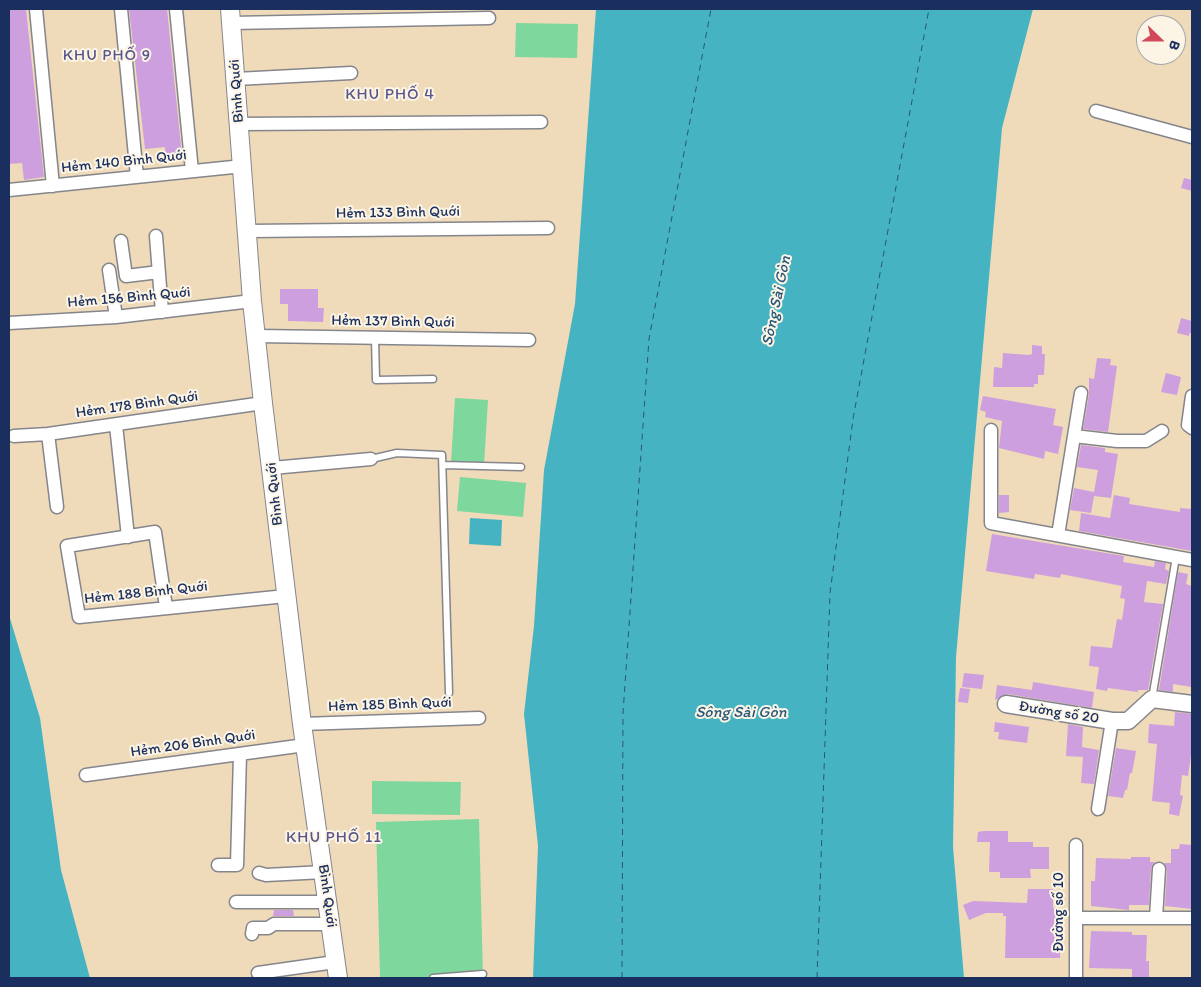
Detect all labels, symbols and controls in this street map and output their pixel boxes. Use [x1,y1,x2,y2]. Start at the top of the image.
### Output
north arrow [1136,15,1186,65]
text: B [1165,38,1184,53]
district label: KHU PHỐ 9 [62,46,152,66]
street label: Bình Quới [226,59,248,123]
district label: KHU PHỐ 4 [344,85,436,105]
street label: Hẻm 140 Bình Quới [60,146,188,178]
street label: Hẻm 133 Bình Quới [336,203,460,223]
water label: Sông Sài Gòn [758,254,796,348]
street label: Hẻm 156 Bình Quới [67,284,191,312]
street label: Hẻm 137 Bình Quới [331,312,455,332]
street label: Hẻm 178 Bình Quới [75,388,199,422]
street label: Bình Quới [263,461,287,527]
street label: Hẻm 188 Bình Quới [83,578,209,608]
street label: Hẻm 185 Bình Quới [328,694,452,716]
street label: Đường số 20 [1018,698,1100,728]
water label: Sông Sài Gòn [695,703,787,723]
street label: Hẻm 206 Bình Quới [129,726,257,762]
district label: KHU PHỐ 11 [285,828,383,848]
street label: Bình Quới [314,863,340,929]
street label: Đường số 10 [1050,872,1068,952]

